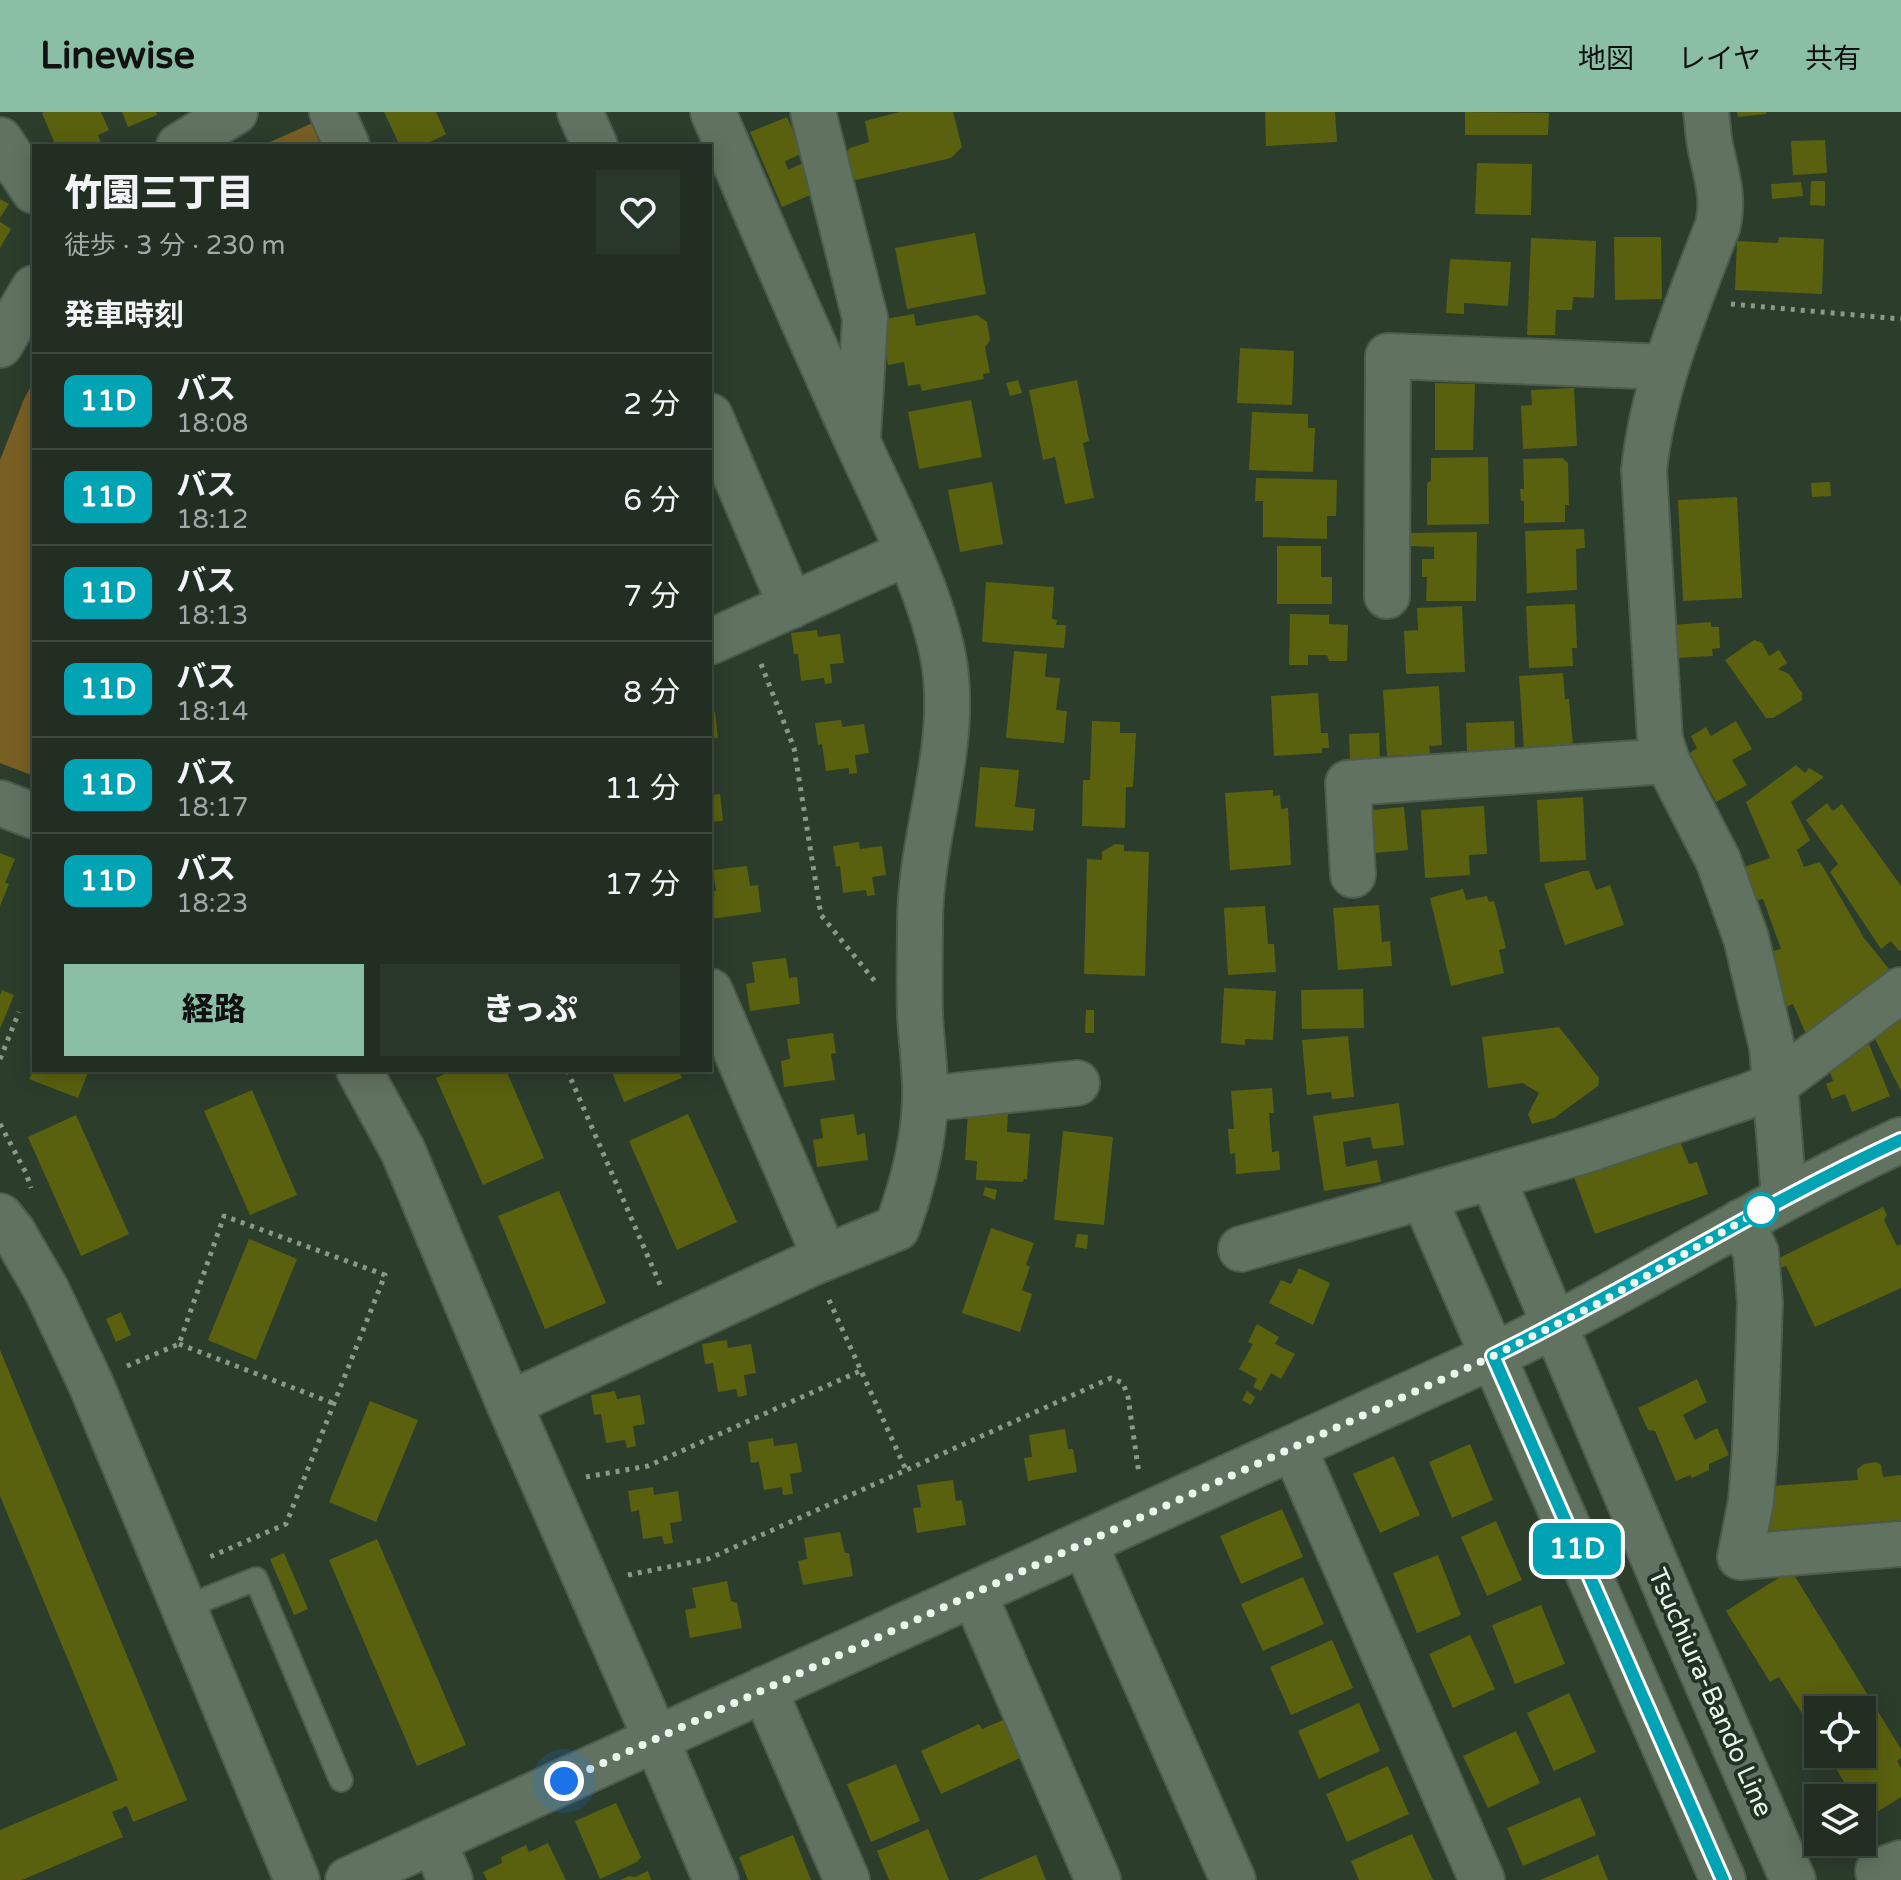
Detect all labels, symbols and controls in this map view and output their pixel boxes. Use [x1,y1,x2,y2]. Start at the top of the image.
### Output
text: Linewise [40,33,195,79]
text: 地図 [1578,42,1634,76]
text: レイヤ [1678,42,1761,76]
text: 共有 [1805,42,1861,76]
button: heart [596,170,680,254]
text: 竹園三丁目 [64,171,254,217]
text: 徒歩 · 3 分 · 230 m [64,230,285,261]
text: 発車時刻 [64,297,184,334]
text: バス [176,371,236,408]
text: 11D [80,384,136,418]
text: 2 分 [623,386,680,423]
text: 18:08 [176,408,248,439]
text: バス [176,467,236,504]
text: 11D [80,480,136,514]
text: 6 分 [623,482,680,519]
text: 18:12 [176,504,248,535]
text: バス [176,563,236,600]
text: 11D [80,576,136,610]
text: 7 分 [623,578,680,615]
text: 18:13 [176,600,248,631]
text: バス [176,659,236,696]
text: 11D [80,672,136,706]
text: 8 分 [623,674,680,711]
text: 18:14 [176,696,248,727]
text: バス [176,755,236,792]
text: 11D [80,768,136,802]
text: 11 分 [605,770,680,807]
text: 18:17 [176,792,248,823]
text: バス [176,851,236,888]
text: 11D [80,864,136,898]
text: 17 分 [605,866,680,903]
text: 18:23 [176,888,248,919]
button: 経路 [64,964,364,1056]
button: きっぷ [380,964,680,1056]
unlabelled marker [1744,1193,1778,1227]
line badge: 11D [1531,1523,1623,1575]
text: 11D [1549,1532,1605,1566]
street label: Tsuchiura-Bando Line [1642,1563,1779,1821]
map controls [1804,1696,1876,1856]
button: locate [1804,1696,1876,1768]
your location [544,1761,584,1801]
button: layers [1804,1784,1876,1856]

